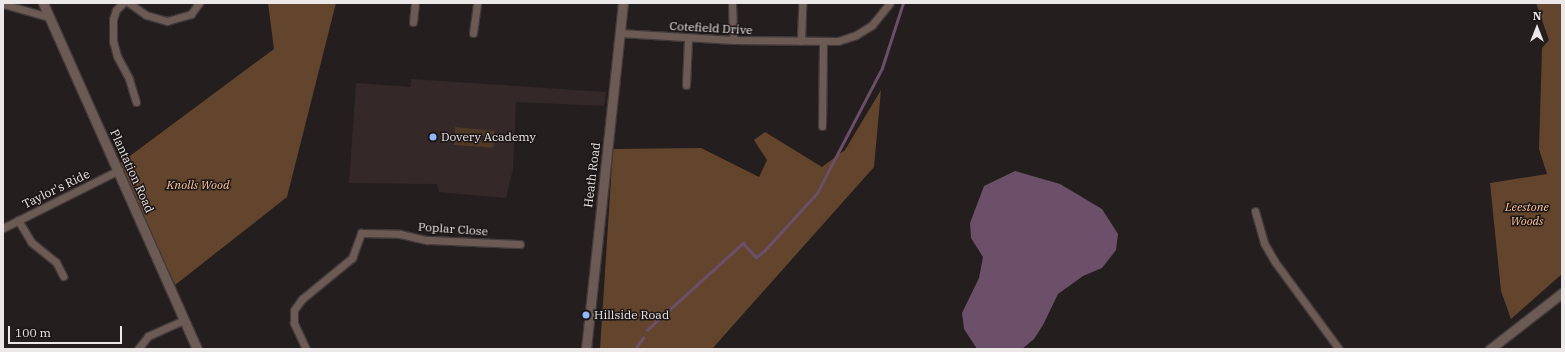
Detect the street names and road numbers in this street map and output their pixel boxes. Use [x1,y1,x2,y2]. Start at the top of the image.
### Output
street label: Cotefield Drive [669,19,753,37]
street label: Plantation Road [107,127,157,215]
street label: Heath Road [581,142,603,208]
street label: Taylor's Ride [20,166,92,212]
street label: Poplar Close [418,219,488,239]

